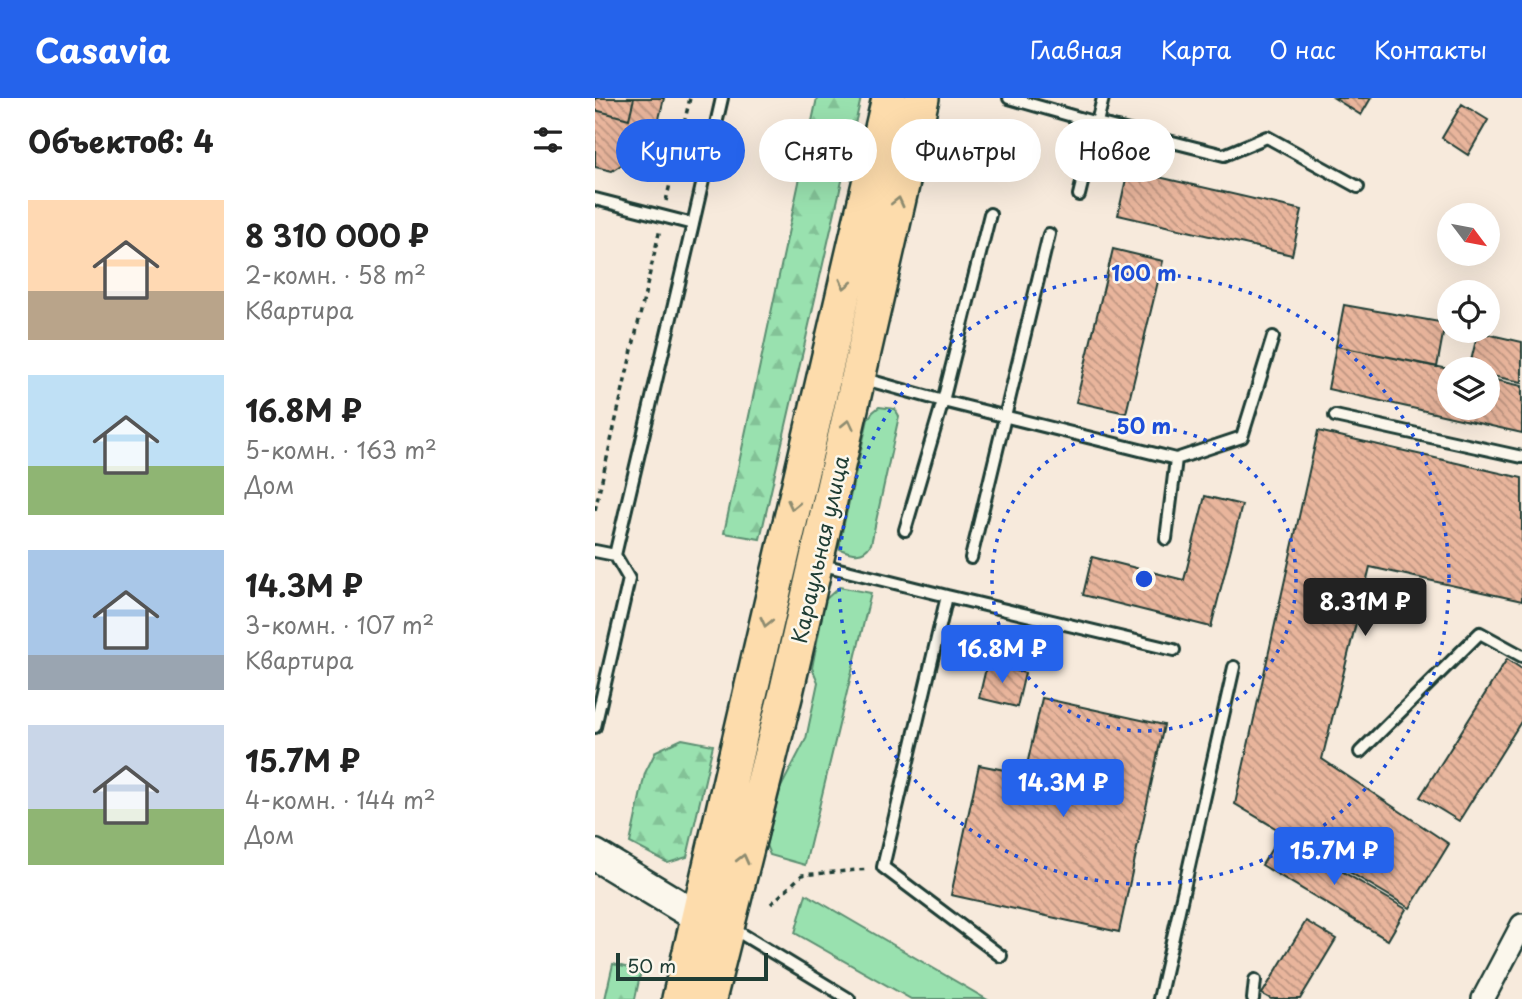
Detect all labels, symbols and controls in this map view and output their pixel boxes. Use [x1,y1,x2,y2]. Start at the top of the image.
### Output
text: Casavia [35,24,170,74]
text: Главная [1030,31,1123,67]
text: Карта [1161,31,1231,67]
text: О нас [1269,31,1336,67]
text: Контакты [1374,31,1487,67]
text: Объектов: 4 [28,118,214,163]
chip: Купить [616,119,745,182]
chip: Снять [759,119,877,182]
chip: Фильтры [891,119,1041,182]
chip: Новое [1055,119,1175,182]
icon: filters [529,121,567,159]
one-way arrow [890,196,905,208]
north arrow [1437,203,1500,266]
map controls [1437,203,1500,420]
text: 8 310 000 ₽ [245,212,429,257]
icon: home [84,228,168,312]
text: 100 m [1111,256,1177,288]
text: 2-комн. · 58 m² [245,257,426,292]
one-way arrow [839,278,853,290]
button: locate [1437,280,1500,343]
text: Квартира [245,292,353,327]
button: layers [1437,357,1500,420]
text: 16.8M ₽ [245,387,362,432]
icon: home [84,403,168,487]
text: 50 m [1117,409,1171,441]
one-way arrow [840,418,854,430]
text: 5-комн. · 163 m² [245,432,437,467]
street label: Караульная улица [782,451,856,646]
text: Дом [245,467,294,502]
one-way arrow [787,499,801,511]
text: 14.3M ₽ [245,562,363,607]
centre of rings [1132,567,1156,591]
icon: home [84,578,168,662]
pin: 8.31M ₽ [1300,578,1430,638]
text: 8.31M ₽ [1319,583,1411,618]
text: 3-комн. · 107 m² [245,607,434,642]
one-way arrow [760,616,774,628]
pin: 16.8M ₽ [937,626,1067,685]
text: 16.8M ₽ [957,630,1047,665]
text: Квартира [245,642,353,677]
text: 15.7M ₽ [245,737,360,782]
icon: home [84,753,168,837]
pin: 14.3M ₽ [998,760,1128,819]
text: 14.3M ₽ [1018,764,1108,799]
text: 4-комн. · 144 m² [245,782,436,817]
text: Дом [245,817,294,852]
pin: 15.7M ₽ [1269,828,1399,887]
text: 15.7M ₽ [1290,832,1378,867]
one-way arrow [735,853,749,865]
scale bar [616,950,768,982]
text: 50 m [627,951,676,979]

